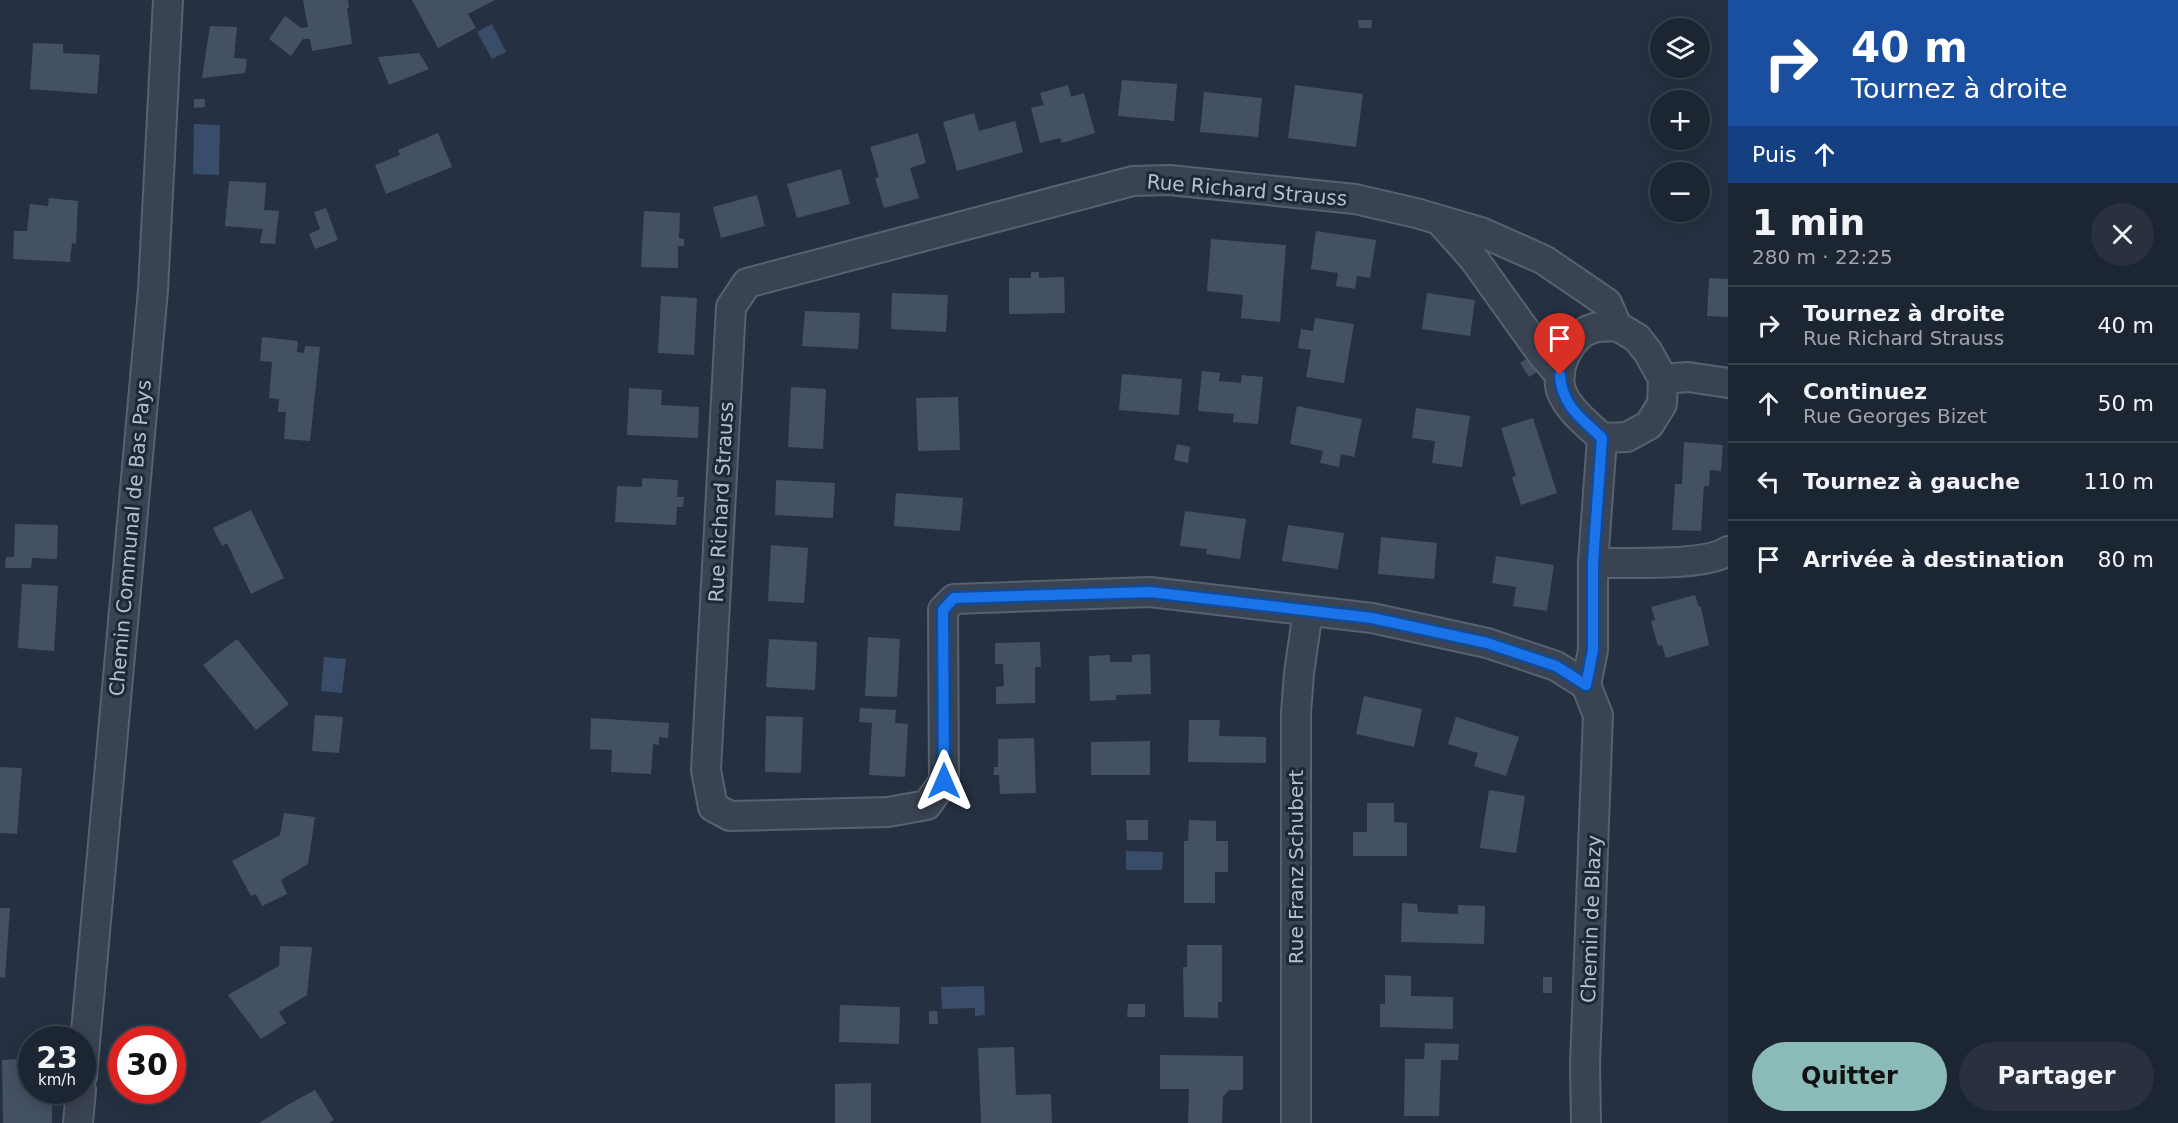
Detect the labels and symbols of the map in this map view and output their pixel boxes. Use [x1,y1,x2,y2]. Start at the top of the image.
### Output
street label: Rue Richard Strauss [1146,169,1348,211]
pin [1534,313,1585,375]
street label: Chemin Communal de Bas Pays [104,379,156,697]
street label: Rue Richard Strauss [704,401,738,603]
position arrow [912,749,976,813]
street label: Rue Franz Schubert [1284,770,1308,964]
street label: Chemin de Blazy [1576,834,1606,1003]
speed limit sign: 30 [108,1026,186,1104]

